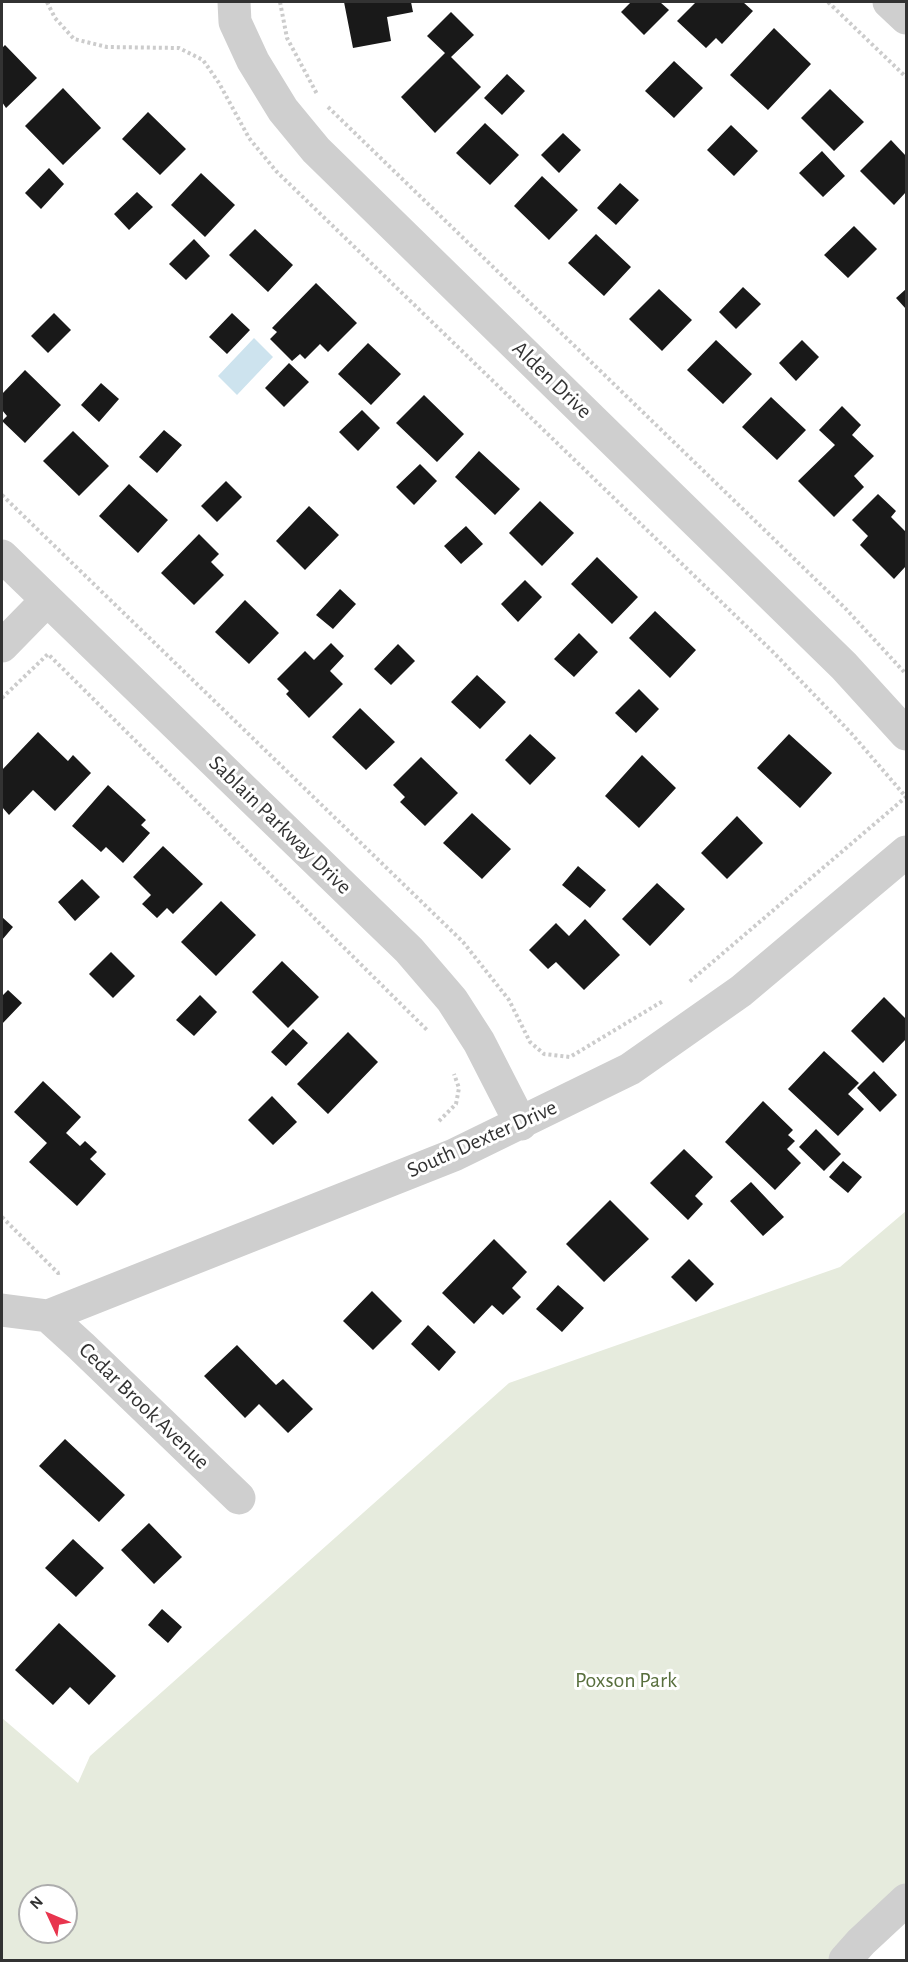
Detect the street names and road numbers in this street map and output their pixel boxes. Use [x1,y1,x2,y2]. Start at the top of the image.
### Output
street label: Alden Drive [507,336,597,424]
street label: Sablain Parkway Drive [203,750,357,900]
street label: South Dexter Drive [403,1094,561,1184]
street label: Cedar Brook Avenue [73,1337,215,1475]

